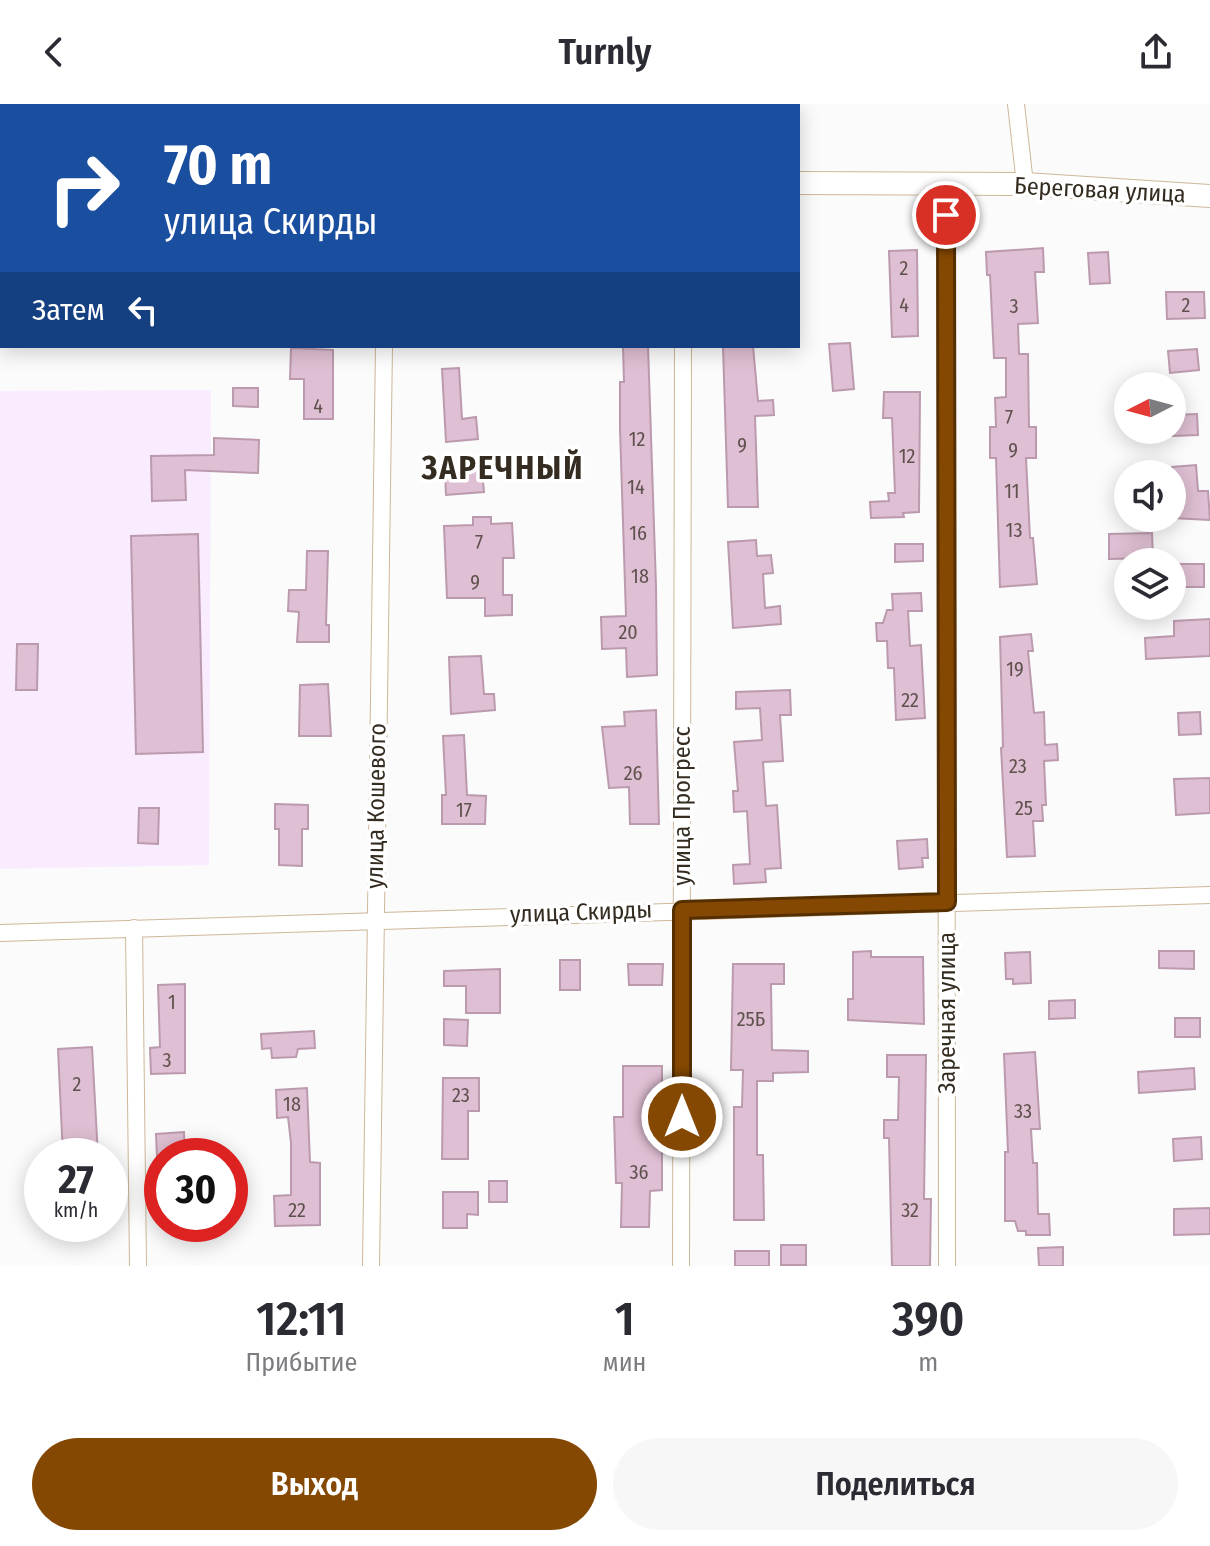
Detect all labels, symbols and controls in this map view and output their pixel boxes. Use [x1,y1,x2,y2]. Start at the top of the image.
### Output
icon: back [32,30,76,74]
text: Turnly [559,30,651,74]
icon: share [1134,30,1178,74]
text: 70 m [164,132,272,199]
icon: right [32,136,136,240]
street label: Береговая улица [1014,172,1186,208]
pin [912,181,980,249]
icon: arrive [924,193,968,237]
text: улица Скирды [164,200,377,244]
house number: 2 [900,256,909,280]
icon: left [121,288,165,332]
text: Затем [32,292,105,328]
house number: 4 [899,293,909,317]
house number: 2 [1182,293,1191,317]
house number: 3 [1009,294,1019,318]
north arrow [1114,372,1186,444]
map controls [1114,372,1186,620]
house number: 4 [313,394,323,418]
house number: 7 [1005,405,1013,429]
house number: 12 [629,427,645,451]
house number: 9 [737,433,747,457]
house number: 9 [1008,438,1018,462]
house number: 12 [899,444,915,468]
district label: ЗАРЕЧНЫЙ [421,449,584,487]
button: sound [1114,460,1186,532]
house number: 14 [627,475,645,499]
house number: 11 [1004,479,1020,503]
house number: 13 [1006,518,1022,542]
house number: 16 [629,521,647,545]
house number: 7 [475,530,483,554]
button: layers [1114,548,1186,620]
house number: 18 [631,564,649,588]
house number: 9 [470,570,480,594]
house number: 20 [618,620,638,644]
house number: 19 [1006,657,1024,681]
house number: 22 [901,688,919,712]
street label: улица Кошевого [361,723,391,889]
street label: улица Прогресс [668,726,696,886]
house number: 23 [1009,754,1027,778]
house number: 26 [624,761,642,785]
house number: 25 [1015,796,1033,820]
house number: 17 [456,798,472,822]
street label: улица Скирды [509,896,653,928]
street label: Заречная улица [933,932,961,1094]
house number: 1 [168,990,176,1014]
house number: 25Б [737,1007,765,1031]
house number: 3 [162,1048,172,1072]
house number: 2 [73,1072,82,1096]
position arrow [640,1075,724,1159]
house number: 23 [452,1083,470,1107]
house number: 18 [283,1092,301,1116]
house number: 33 [1014,1099,1032,1123]
speed limit sign: 30 [144,1138,248,1242]
text: 27 [58,1156,94,1204]
house number: 36 [630,1160,649,1184]
text: km/h [54,1198,98,1222]
house number: 22 [288,1198,306,1222]
house number: 32 [901,1198,919,1222]
text: 12:11 [256,1290,347,1348]
text: 1 [615,1290,635,1348]
text: 390 [892,1290,964,1348]
text: Прибытие [246,1347,357,1378]
text: мин [603,1347,646,1378]
text: m [918,1347,938,1378]
button: Выход [32,1438,597,1530]
button: Поделиться [613,1438,1178,1530]

